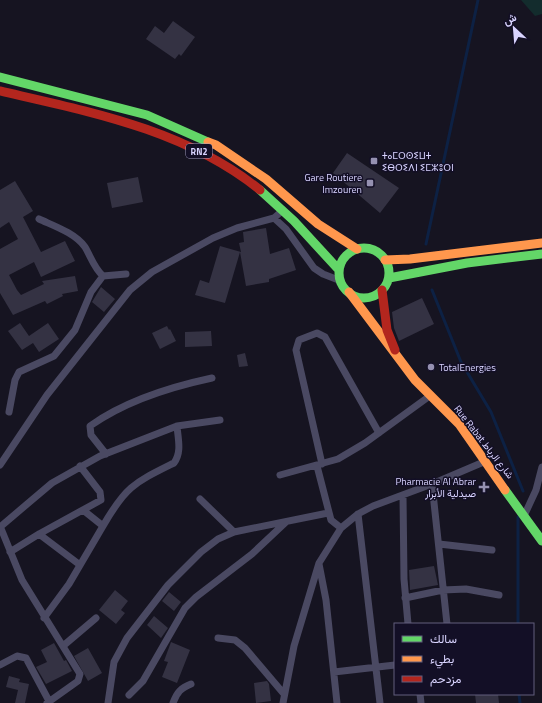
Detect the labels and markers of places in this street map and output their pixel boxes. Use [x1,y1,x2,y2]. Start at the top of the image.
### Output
place label: ⵜⴰⵎⵔⵙⵉⵡⵜ ⵉⴱⵔⵉⴷⵏ ⵉⵎⵣⵓⵔⵏ [382,148,454,175]
marker: ⵜⴰⵎⵔⵙⵉⵡⵜ ⵉⴱⵔⵉⴷⵏ ⵉⵎⵣⵓⵔⵏ [369,156,379,166]
place label: Gare Routiere Imzouren [304,170,362,197]
marker: Gare Routiere Imzouren [365,178,375,188]
place label: TotalEnergies [439,360,496,375]
marker: TotalEnergies [426,362,436,372]
place label: Pharmacie Al Abrar صيدلية الأبرار [395,474,477,501]
marker: Pharmacie Al Abrar صيدلية الأبرار [479,482,489,492]

